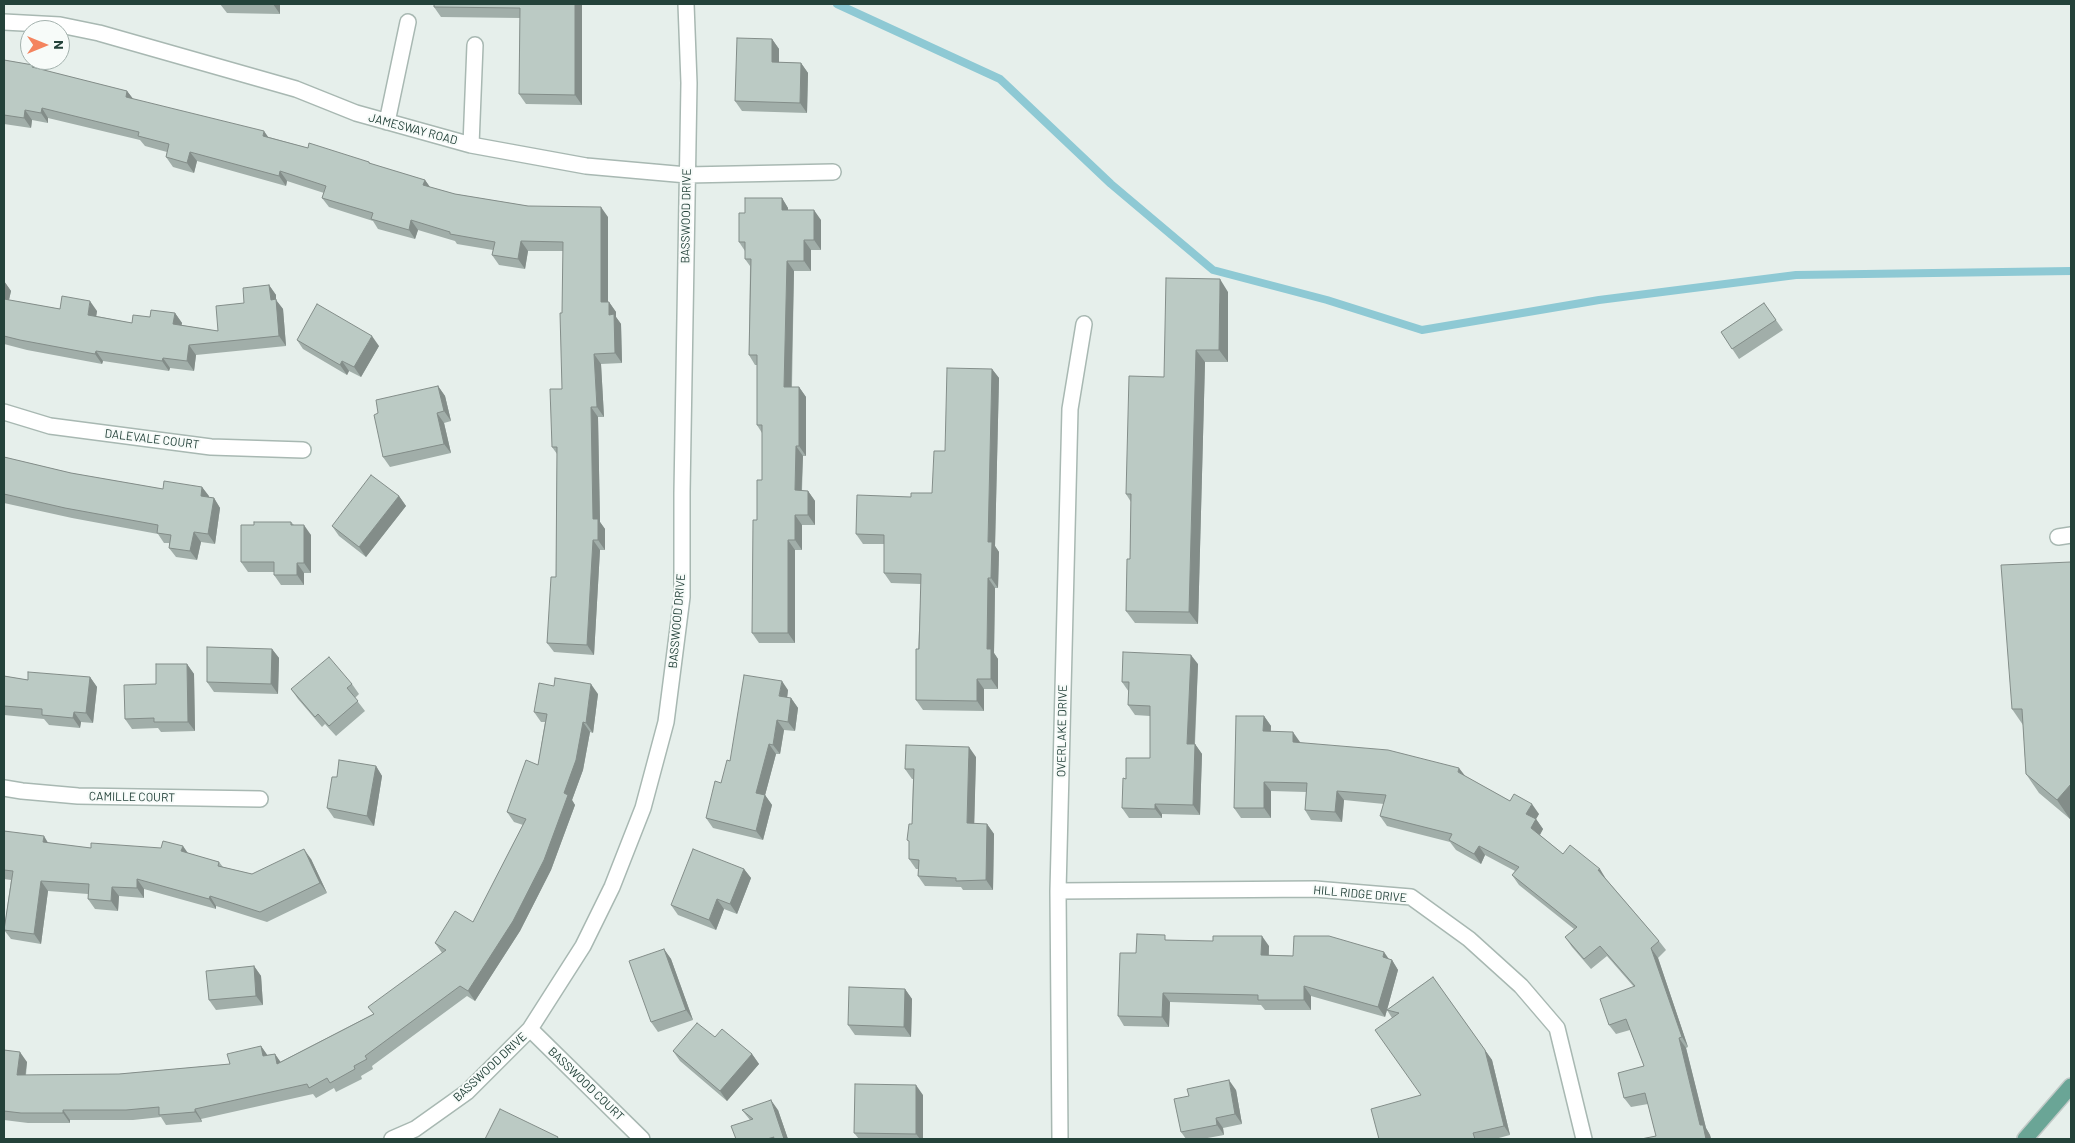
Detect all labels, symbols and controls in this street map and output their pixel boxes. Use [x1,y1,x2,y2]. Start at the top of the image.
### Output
north arrow [20,20,70,70]
text: N [51,40,68,50]
street label: JAMESWAY ROAD [367,110,459,148]
street label: BASSWOOD DRIVE [678,168,694,264]
street label: DALEVALE COURT [104,426,200,452]
street label: BASSWOOD DRIVE [666,573,688,669]
street label: OVERLAKE DRIVE [1054,685,1070,777]
street label: CAMILLE COURT [89,789,175,805]
street label: HILL RIDGE DRIVE [1313,883,1407,905]
street label: BASSWOOD DRIVE [450,1029,530,1105]
street label: BASSWOOD COURT [545,1044,627,1124]

